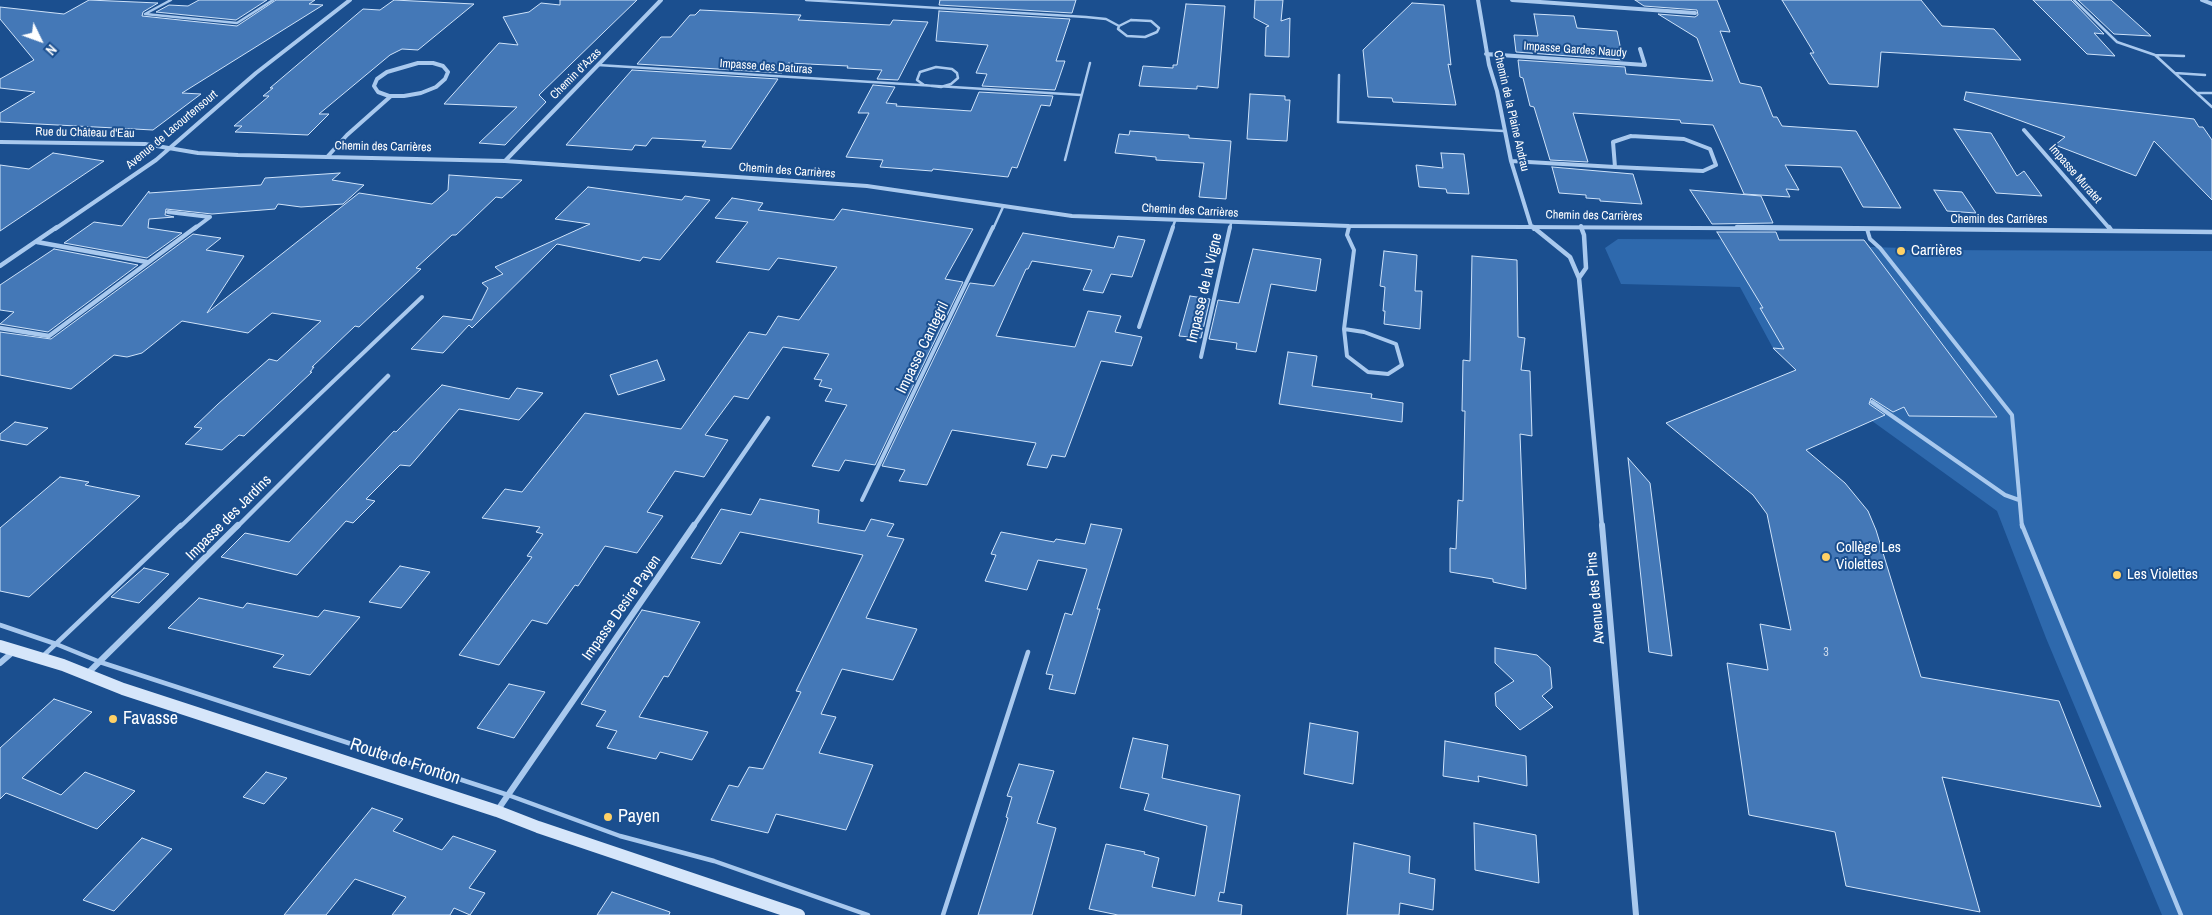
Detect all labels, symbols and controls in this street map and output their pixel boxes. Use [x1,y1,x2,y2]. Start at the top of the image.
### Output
north arrow [15,15,65,65]
street label: Impasse Gardes Naudy [1523,39,1627,61]
text: N [42,41,61,59]
street label: Chemin d'Azas [547,45,605,103]
street label: Chemin de la Plaine Andrau [1490,49,1532,173]
street label: Impasse des Daturas [719,57,813,77]
street label: Avenue de Lacourtensourt [123,87,221,173]
street label: Rue du Château d'Eau [35,125,135,141]
street label: Chemin des Carrières [334,139,432,155]
street label: Impasse Muratet [2046,142,2104,206]
street label: Chemin des Carrières [738,160,836,182]
street label: Chemin des Carrières [1141,201,1239,221]
street label: Chemin des Carrières [1545,208,1643,224]
street label: Chemin des Carrières [1951,213,2047,227]
street label: Impasse de la Vigne [1184,231,1226,345]
place label: Carrières [1911,242,1962,260]
marker: Carrières [1895,245,1907,257]
street label: Impasse Cantegril [893,299,953,397]
street label: Impasse des Jardins [183,472,275,564]
place label: Collège Les Violettes [1836,539,1901,574]
street label: Avenue des Pins [1583,551,1609,645]
marker: Collège Les Violettes [1820,551,1832,563]
street label: Impasse Desire Payen [579,552,665,664]
place label: Les Violettes [2127,566,2198,584]
marker: Les Violettes [2111,569,2123,581]
house number: 3 [1823,646,1829,660]
place label: Favasse [123,708,178,730]
marker: Favasse [107,713,119,725]
street label: Route de Fronton [347,734,463,790]
place label: Payen [618,806,660,828]
marker: Payen [602,811,614,823]

